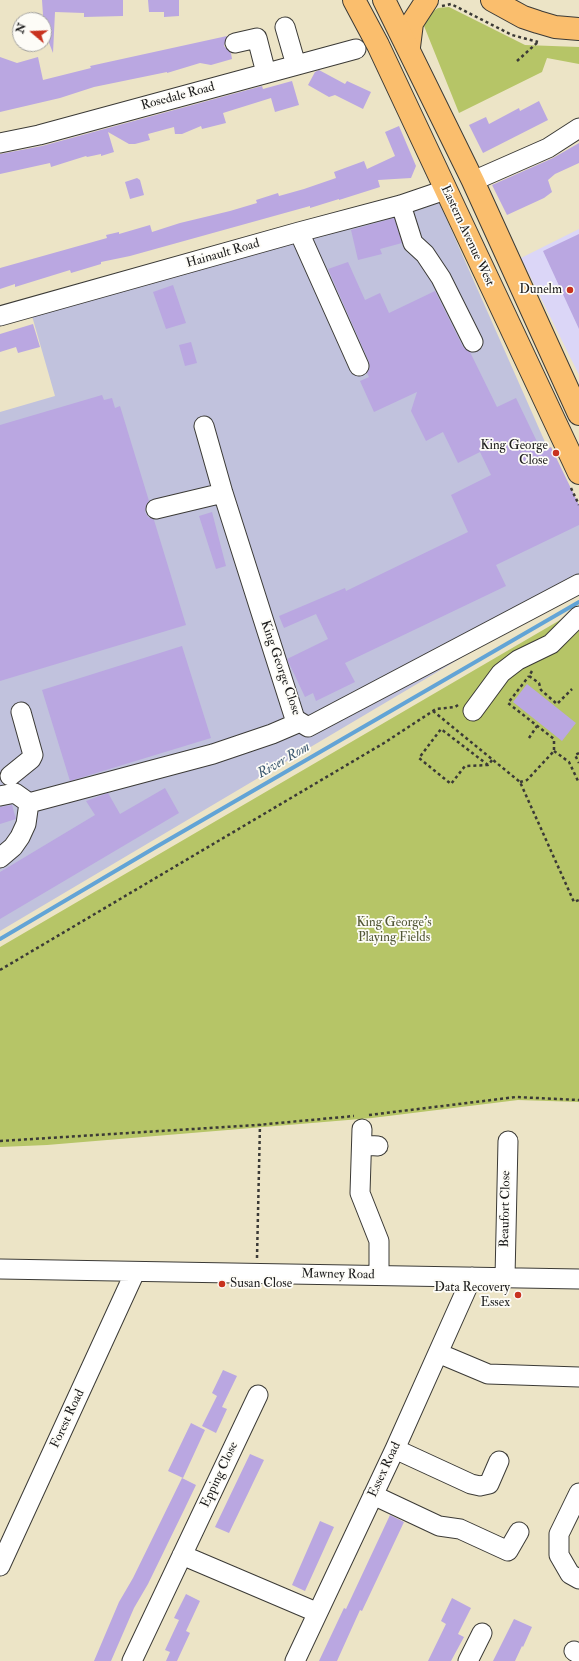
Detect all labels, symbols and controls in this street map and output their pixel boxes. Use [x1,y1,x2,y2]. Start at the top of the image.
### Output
north arrow [12,12,52,52]
text: N [13,21,29,35]
street label: Rosedale Road [139,80,217,114]
street label: Eastern Avenue West [437,183,497,289]
street label: Hainault Road [185,236,261,272]
place label: Dunelm [519,282,562,298]
marker: Dunelm [565,285,575,295]
place label: King George Close [480,438,548,469]
marker: King George Close [551,448,561,458]
street label: King George Close [256,619,304,717]
water label: River Rom [255,739,313,783]
park label: King George's Playing Fields [356,915,432,946]
street label: Beaufort Close [498,1170,514,1248]
street label: Mawney Road [301,1267,375,1283]
place label: Susan Close [230,1276,292,1292]
marker: Susan Close [217,1279,227,1289]
place label: Data Recovery Essex [434,1280,510,1311]
marker: Data Recovery Essex [513,1290,523,1300]
street label: Forest Road [48,1387,88,1451]
street label: Epping Close [198,1440,242,1510]
street label: Essex Road [365,1440,405,1500]

